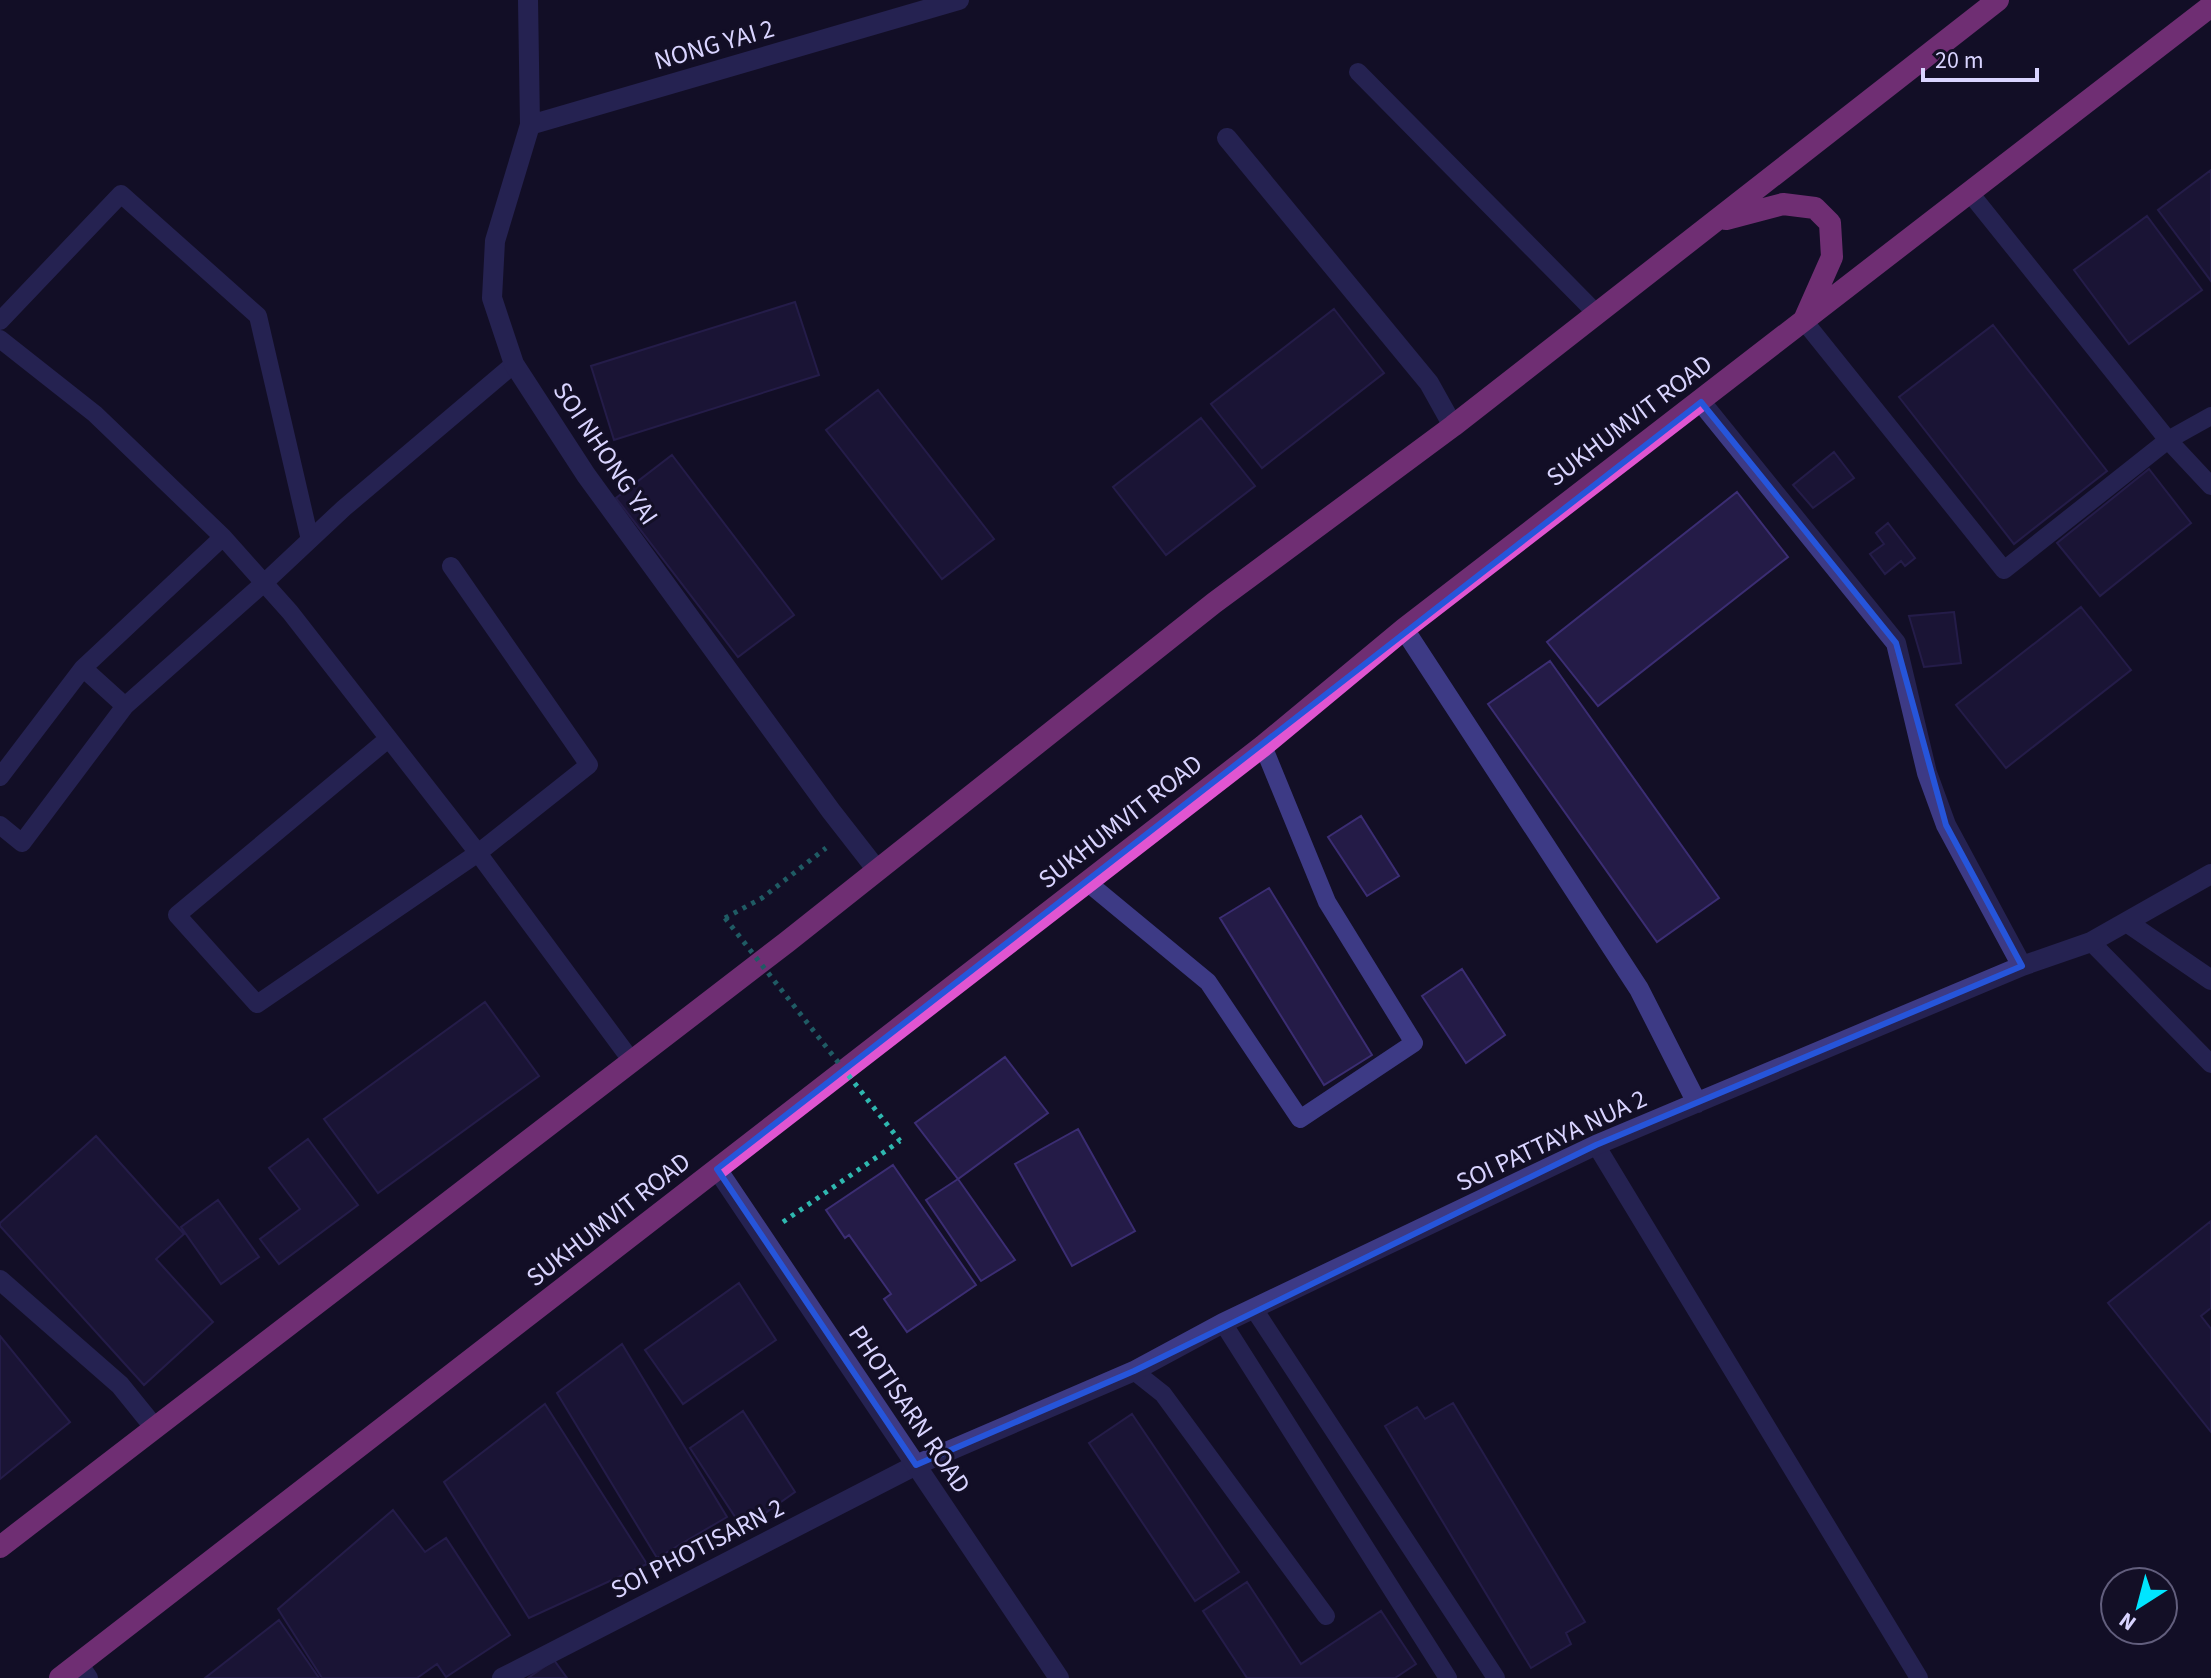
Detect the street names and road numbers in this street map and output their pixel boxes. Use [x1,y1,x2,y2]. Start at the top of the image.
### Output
street label: NONG YAI 2 [650,10,778,79]
street label: SUKHUMVIT ROAD [1538,346,1720,495]
street label: SOI NHONG YAI [544,374,667,532]
street label: SUKHUMVIT ROAD [1030,745,1210,897]
street label: SOI PATTAYA NUA 2 [1450,1080,1653,1201]
street label: SUKHUMVIT ROAD [518,1143,698,1295]
street label: PHOTISARN ROAD [839,1318,980,1501]
street label: SOI PHOTISARN 2 [604,1489,790,1608]

